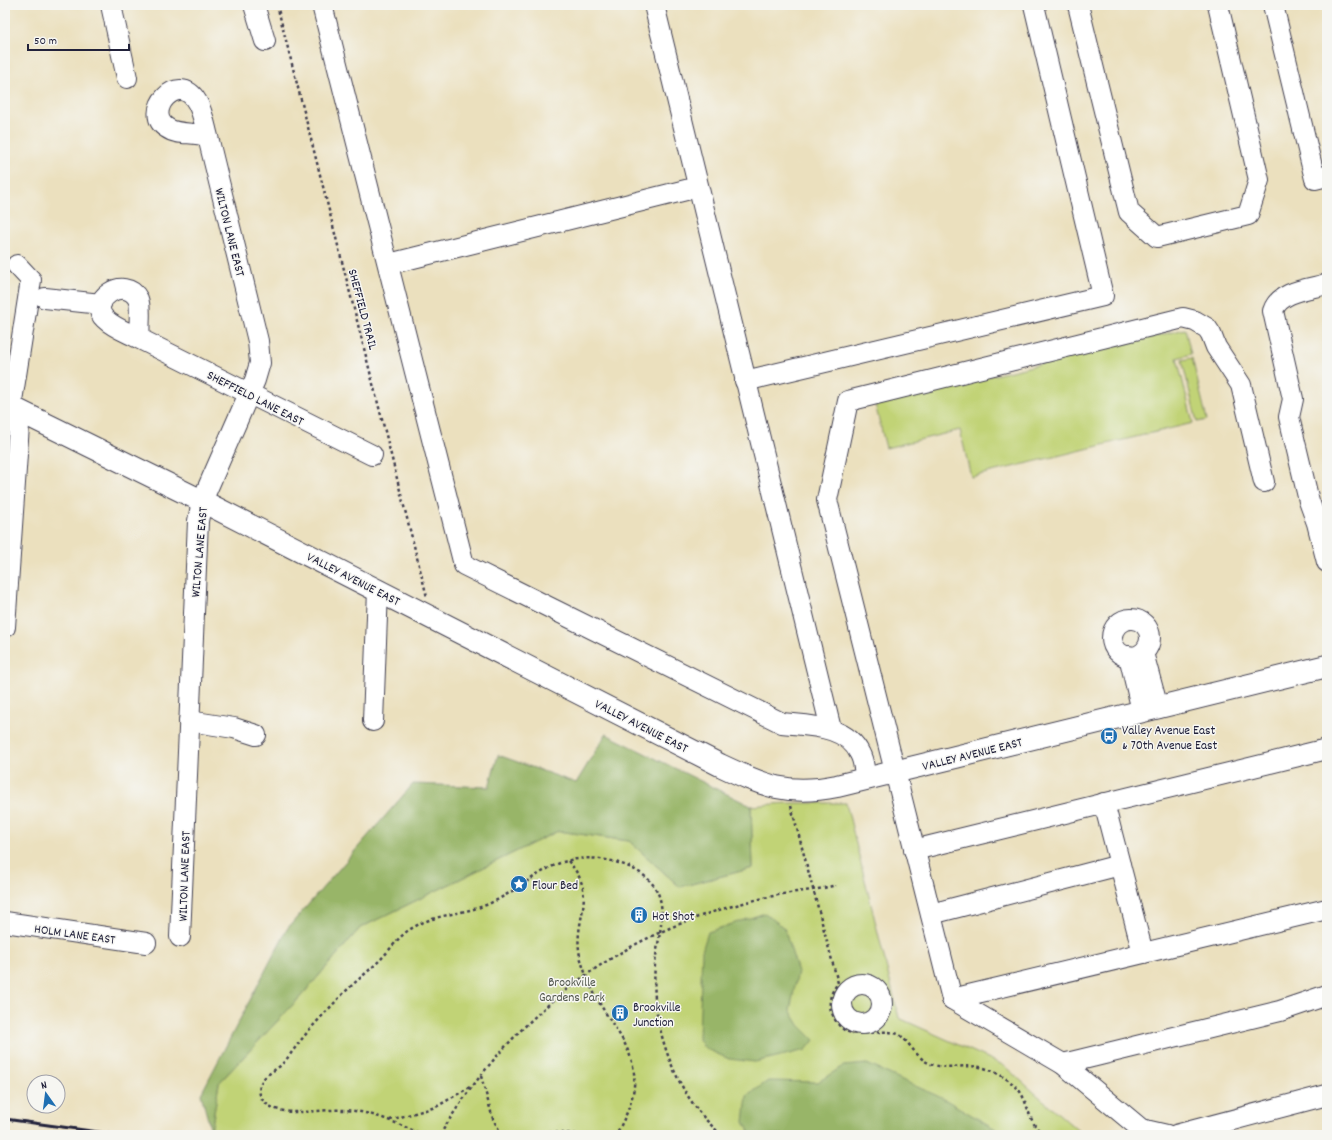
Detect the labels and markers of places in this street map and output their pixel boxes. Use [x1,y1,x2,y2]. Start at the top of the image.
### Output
place label: Valley Avenue East & 70th Avenue East [1122,722,1218,756]
bus stop icon: Valley Avenue East & 70th Avenue East [1099,726,1119,746]
place icon: Flour Bed [509,874,529,894]
place label: Flour Bed [532,877,578,896]
building icon: Hot Shot [629,905,649,925]
place label: Hot Shot [652,908,695,927]
place label: Brookville Junction [633,999,681,1033]
building icon: Brookville Junction [610,1003,630,1023]

